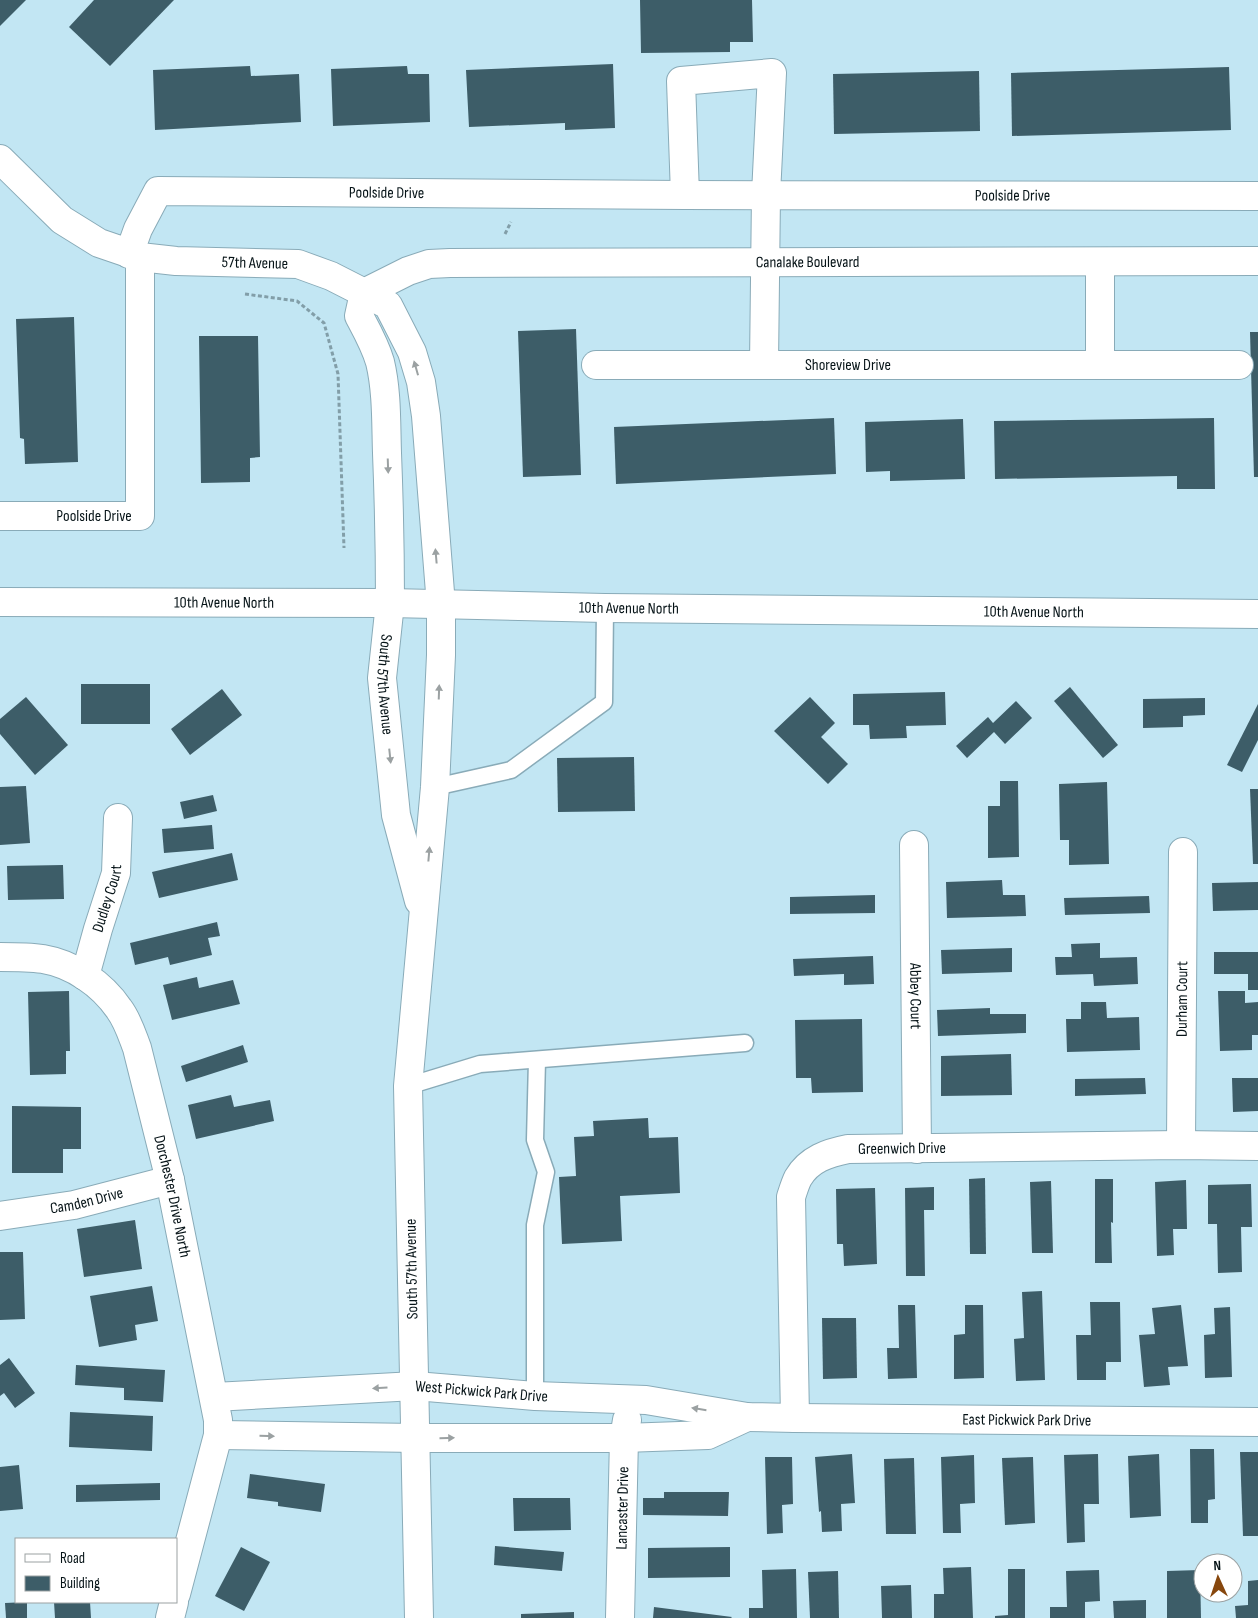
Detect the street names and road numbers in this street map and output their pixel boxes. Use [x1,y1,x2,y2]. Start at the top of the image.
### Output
street label: Poolside Drive [349,183,424,203]
street label: Poolside Drive [975,186,1050,205]
street label: Canalake Boulevard [756,252,859,272]
street label: 57th Avenue [221,253,288,273]
street label: Shoreview Drive [805,356,891,375]
street label: Poolside Drive [56,507,132,526]
street label: 10th Avenue North [174,593,274,612]
street label: 10th Avenue North [579,598,679,618]
street label: 10th Avenue North [984,602,1084,622]
street label: South 57th Avenue [372,633,397,736]
street label: Dudley Court [88,864,126,935]
street label: Durham Court [1172,961,1192,1037]
street label: Abbey Court [906,962,925,1029]
street label: Dorchester Drive North [150,1133,195,1259]
street label: Greenwich Drive [858,1138,946,1158]
street label: Camden Drive [49,1183,125,1218]
street label: South 57th Avenue [402,1218,422,1320]
street label: West Pickwick Park Drive [414,1377,548,1406]
street label: East Pickwick Park Drive [962,1410,1091,1430]
street label: Lancaster Drive [612,1466,633,1550]

